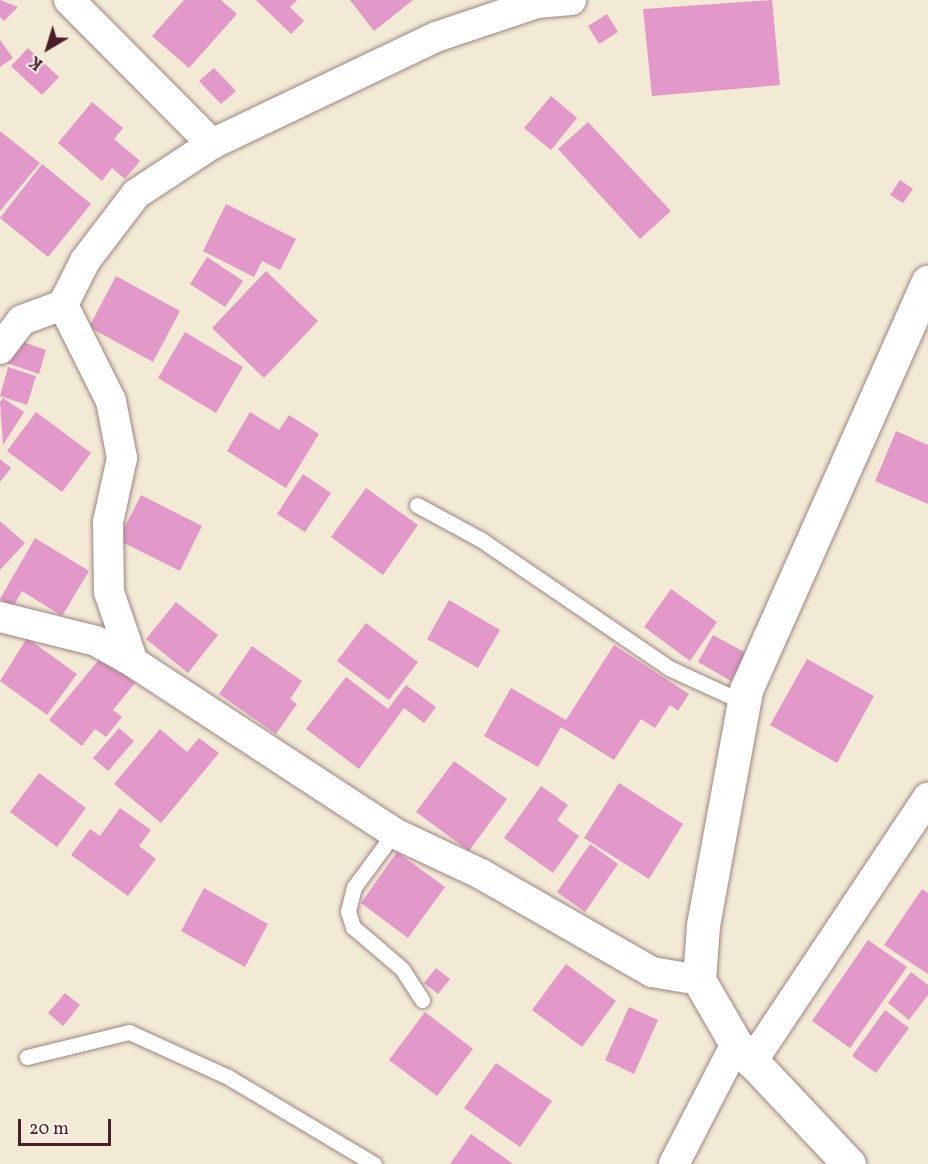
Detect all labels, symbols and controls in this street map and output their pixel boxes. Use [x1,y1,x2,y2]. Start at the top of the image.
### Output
north arrow [18,18,78,78]
text: K [26,50,48,74]
scale bar [21,1107,114,1145]
text: 20 m [29,1117,69,1142]

